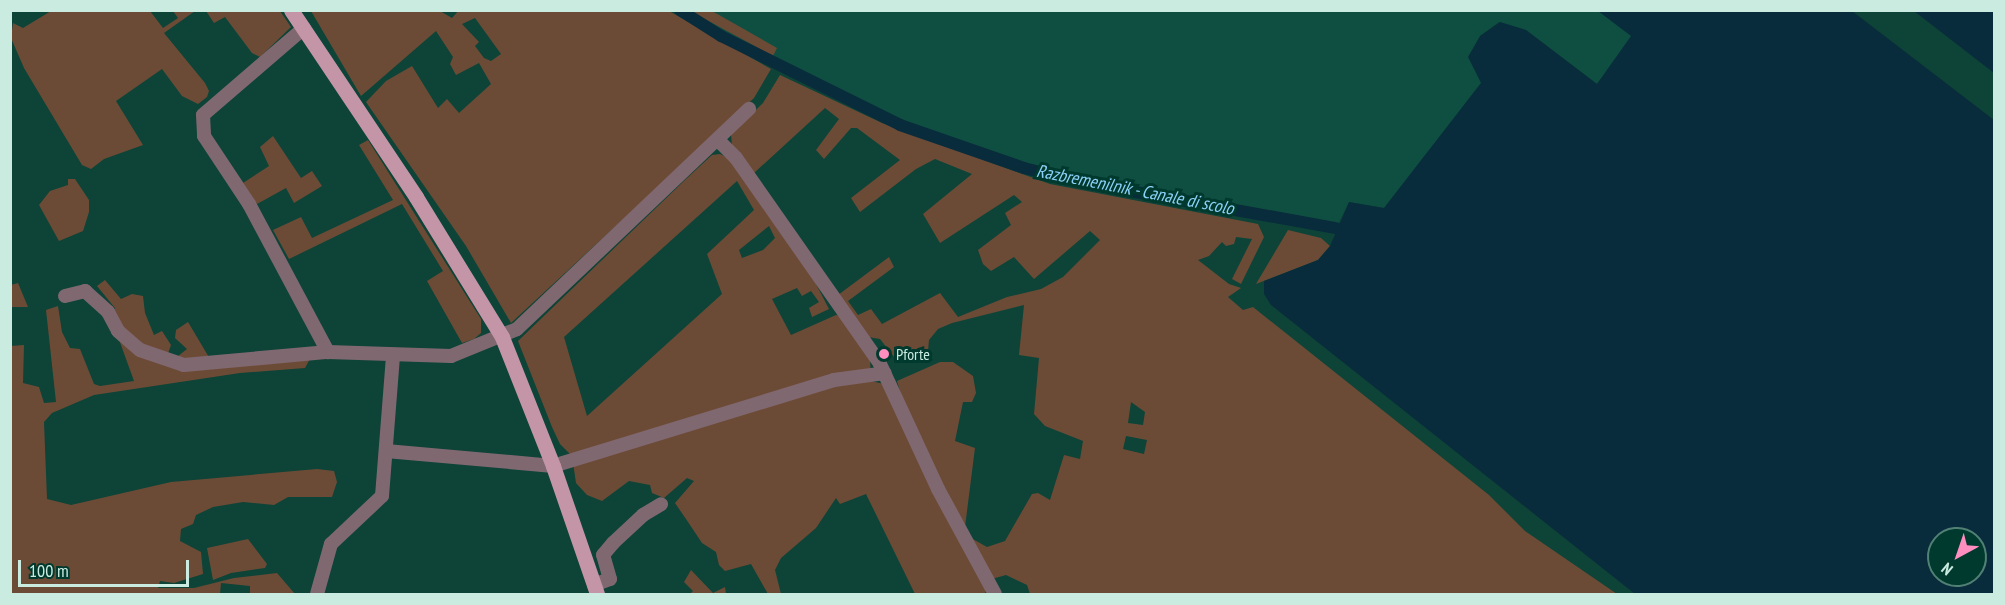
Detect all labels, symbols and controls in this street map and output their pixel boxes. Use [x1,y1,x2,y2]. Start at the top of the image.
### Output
water label: Razbremenilnik - Canale di scolo [1034,160,1236,220]
place label: Pforte [896,344,930,364]
marker: Pforte [877,347,891,361]
north arrow [1927,527,1987,587]
scale bar [21,548,192,586]
text: 100 m [29,559,69,582]
text: N [1937,559,1956,580]

